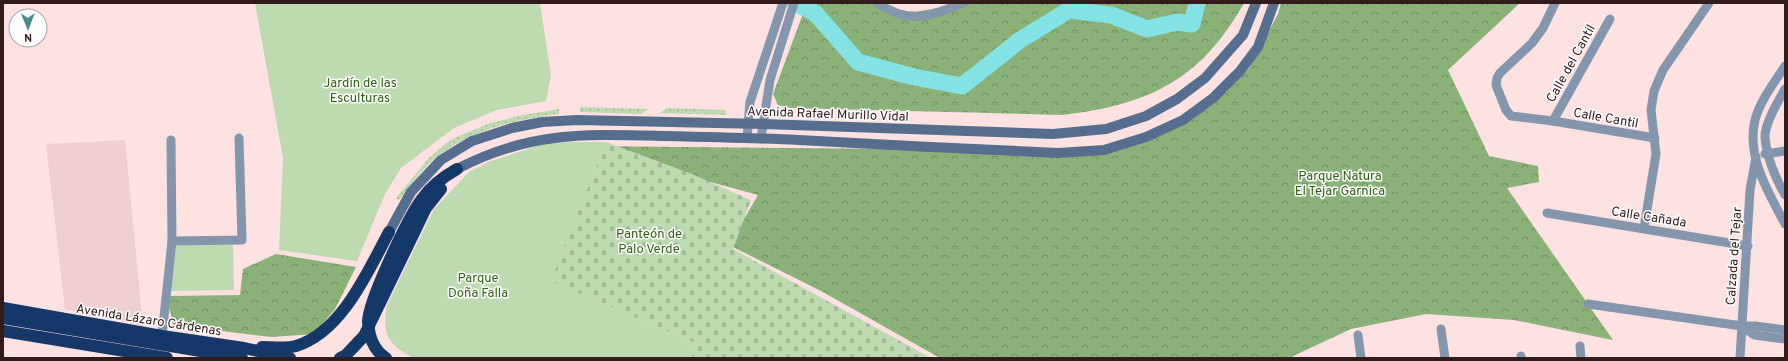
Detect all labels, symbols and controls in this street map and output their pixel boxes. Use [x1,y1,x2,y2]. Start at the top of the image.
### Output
north arrow [8,8,48,48]
street label: Calle del Cantil [1544,22,1600,106]
text: N [24,30,32,44]
park label: Jardín de las Esculturas [323,76,397,107]
street label: Avenida Rafael Murillo Vidal [747,104,909,126]
street label: Calle Cantil [1572,105,1640,133]
park label: Parque Natura El Tejar Garnica [1295,169,1385,200]
street label: Calle Cañada [1610,204,1687,232]
street label: Calzada del Tejar [1724,206,1746,306]
park label: Panteón de Palo Verde [616,227,682,258]
park label: Parque Doña Falla [448,271,508,302]
street label: Avenida Lázaro Cárdenas [75,302,223,340]

